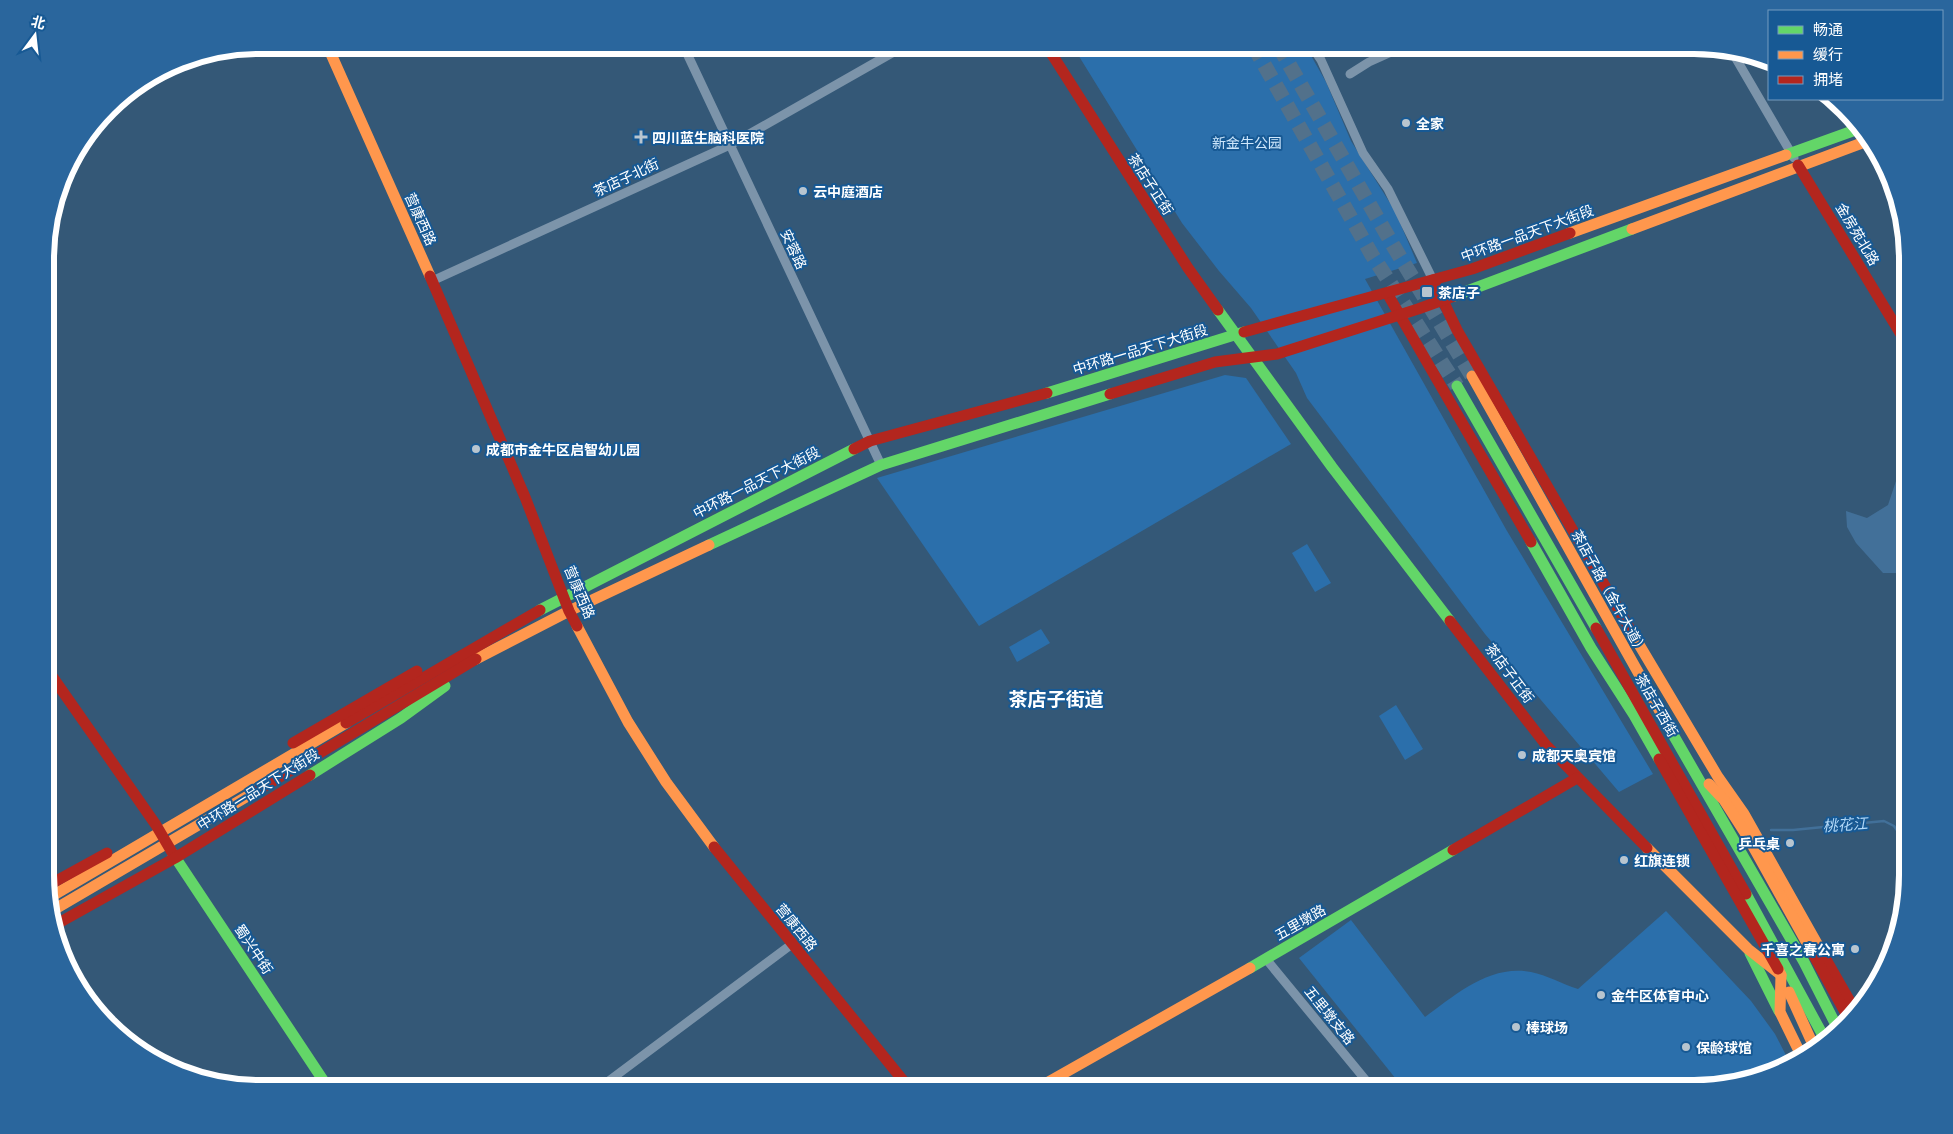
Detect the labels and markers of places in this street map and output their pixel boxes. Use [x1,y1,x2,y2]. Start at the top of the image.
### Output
place label: 全家 [1416,114,1444,133]
marker: 全家 [1400,117,1412,129]
place label: 四川蓝生脑科医院 [652,128,764,147]
marker: 四川蓝生脑科医院 [634,130,648,144]
place label: 云中庭酒店 [813,182,883,201]
marker: 云中庭酒店 [797,185,809,197]
place label: 茶店子 [1438,283,1480,302]
marker: 茶店子 [1420,285,1434,299]
place label: 成都市金牛区启智幼儿园 [486,440,640,459]
marker: 成都市金牛区启智幼儿园 [470,443,482,455]
place label: 成都天奥宾馆 [1532,746,1616,765]
marker: 成都天奥宾馆 [1516,749,1528,761]
place label: 乒乓桌 [1738,834,1780,853]
marker: 乒乓桌 [1784,837,1796,849]
place label: 红旗连锁 [1634,851,1690,870]
marker: 红旗连锁 [1618,854,1630,866]
place label: 千喜之春公寓 [1761,940,1845,959]
marker: 千喜之春公寓 [1849,943,1861,955]
place label: 金牛区体育中心 [1611,986,1709,1005]
marker: 金牛区体育中心 [1595,989,1607,1001]
place label: 棒球场 [1526,1018,1568,1037]
marker: 棒球场 [1510,1021,1522,1033]
place label: 保龄球馆 [1696,1038,1752,1057]
marker: 保龄球馆 [1680,1041,1692,1053]

